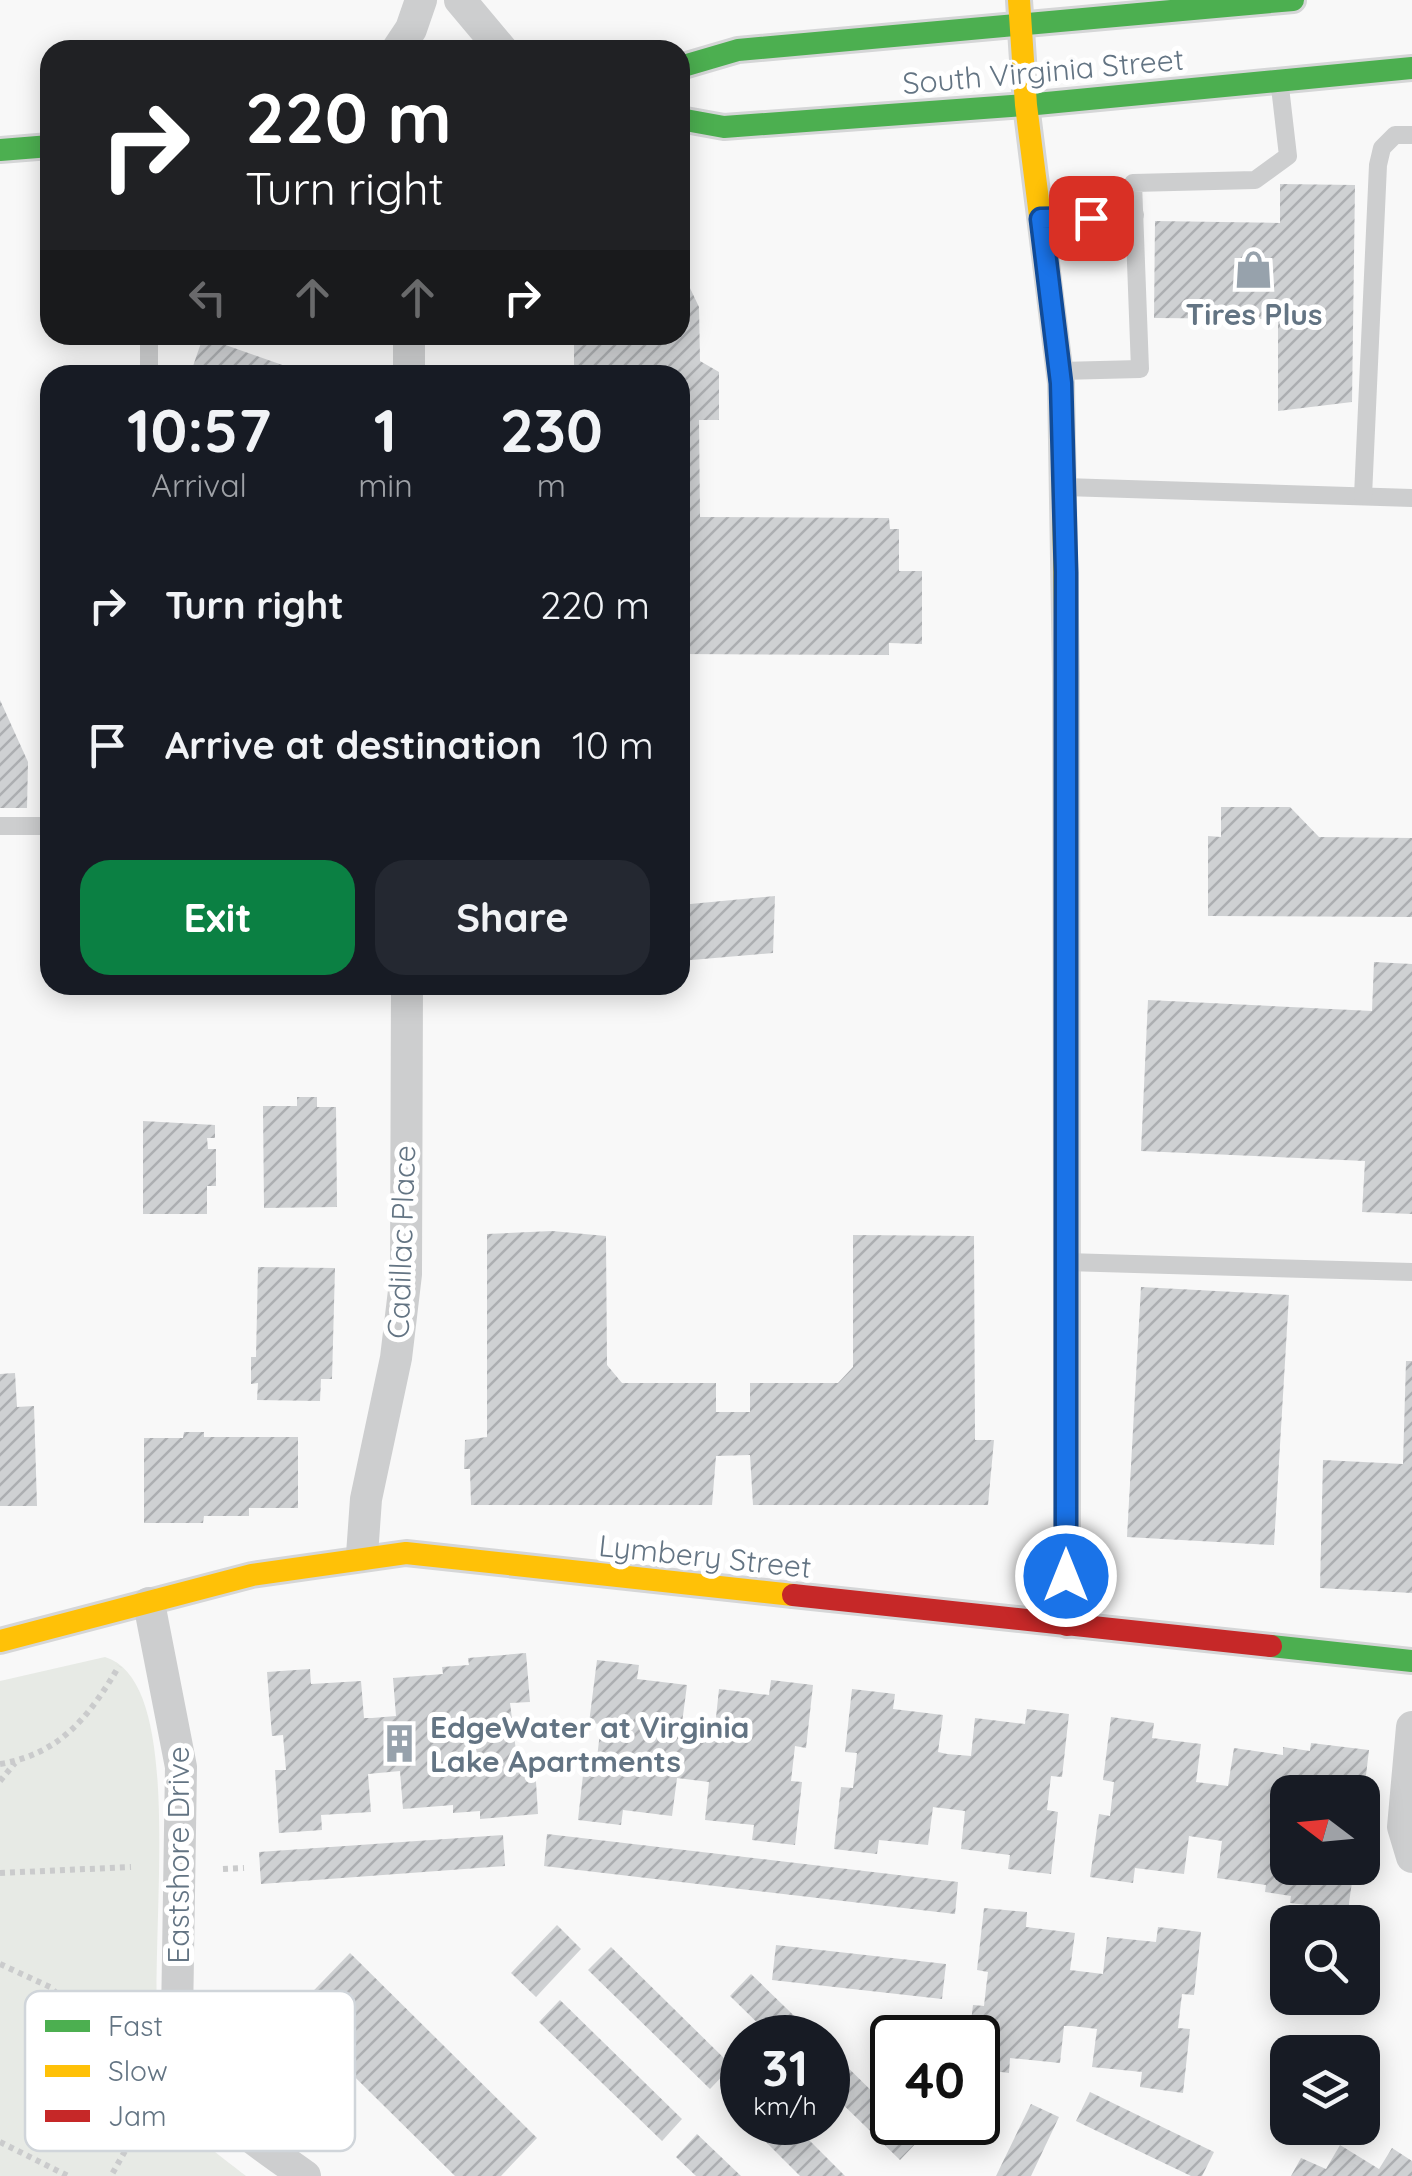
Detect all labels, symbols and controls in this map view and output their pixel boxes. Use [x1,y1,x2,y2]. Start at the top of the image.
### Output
street label: South Virginia Street [901,40,1185,102]
text: 220 m [245,73,452,161]
icon: right [80,80,210,210]
text: Turn right [245,160,444,216]
pin [1049,176,1134,261]
icon: arrive [1064,191,1119,246]
shop icon: Tires Plus [1233,249,1275,291]
icon: left [180,270,235,325]
icon: ahead [285,270,340,325]
icon: ahead [390,270,445,325]
icon: right [495,270,550,325]
place label: Tires Plus [1186,295,1322,333]
text: 10:57 [127,392,271,467]
text: 1 [374,392,397,467]
text: 230 [500,392,603,467]
text: Arrival [151,465,247,505]
text: min [358,465,413,505]
text: m [537,465,566,505]
icon: right [80,578,135,633]
text: Turn right [165,581,344,629]
text: 220 m [540,581,650,629]
icon: arrive [80,718,135,773]
text: Arrive at destination [165,721,542,769]
text: 10 m [572,721,654,769]
button: Exit [80,860,355,975]
button: Share [375,860,650,975]
street label: Cadillac Place [379,1145,423,1339]
position arrow [1014,1524,1118,1628]
street label: Lymbery Street [597,1526,813,1586]
place label: EdgeWater at Virginia Lake Apartments [430,1708,749,1780]
building icon: EdgeWater at Virginia Lake Apartments [379,1723,421,1765]
street label: Eastshore Drive [159,1746,197,1964]
north arrow [1270,1775,1380,1885]
map controls [1270,1775,1380,2145]
button: search [1270,1905,1380,2015]
legend [25,1991,355,2151]
text: Fast [108,2008,163,2043]
speed limit sign: 40 [870,2015,1000,2145]
button: layers [1270,2035,1380,2145]
text: 31 [762,2036,808,2099]
text: Slow [108,2053,168,2088]
text: km/h [753,2090,817,2121]
text: Jam [108,2098,167,2133]

